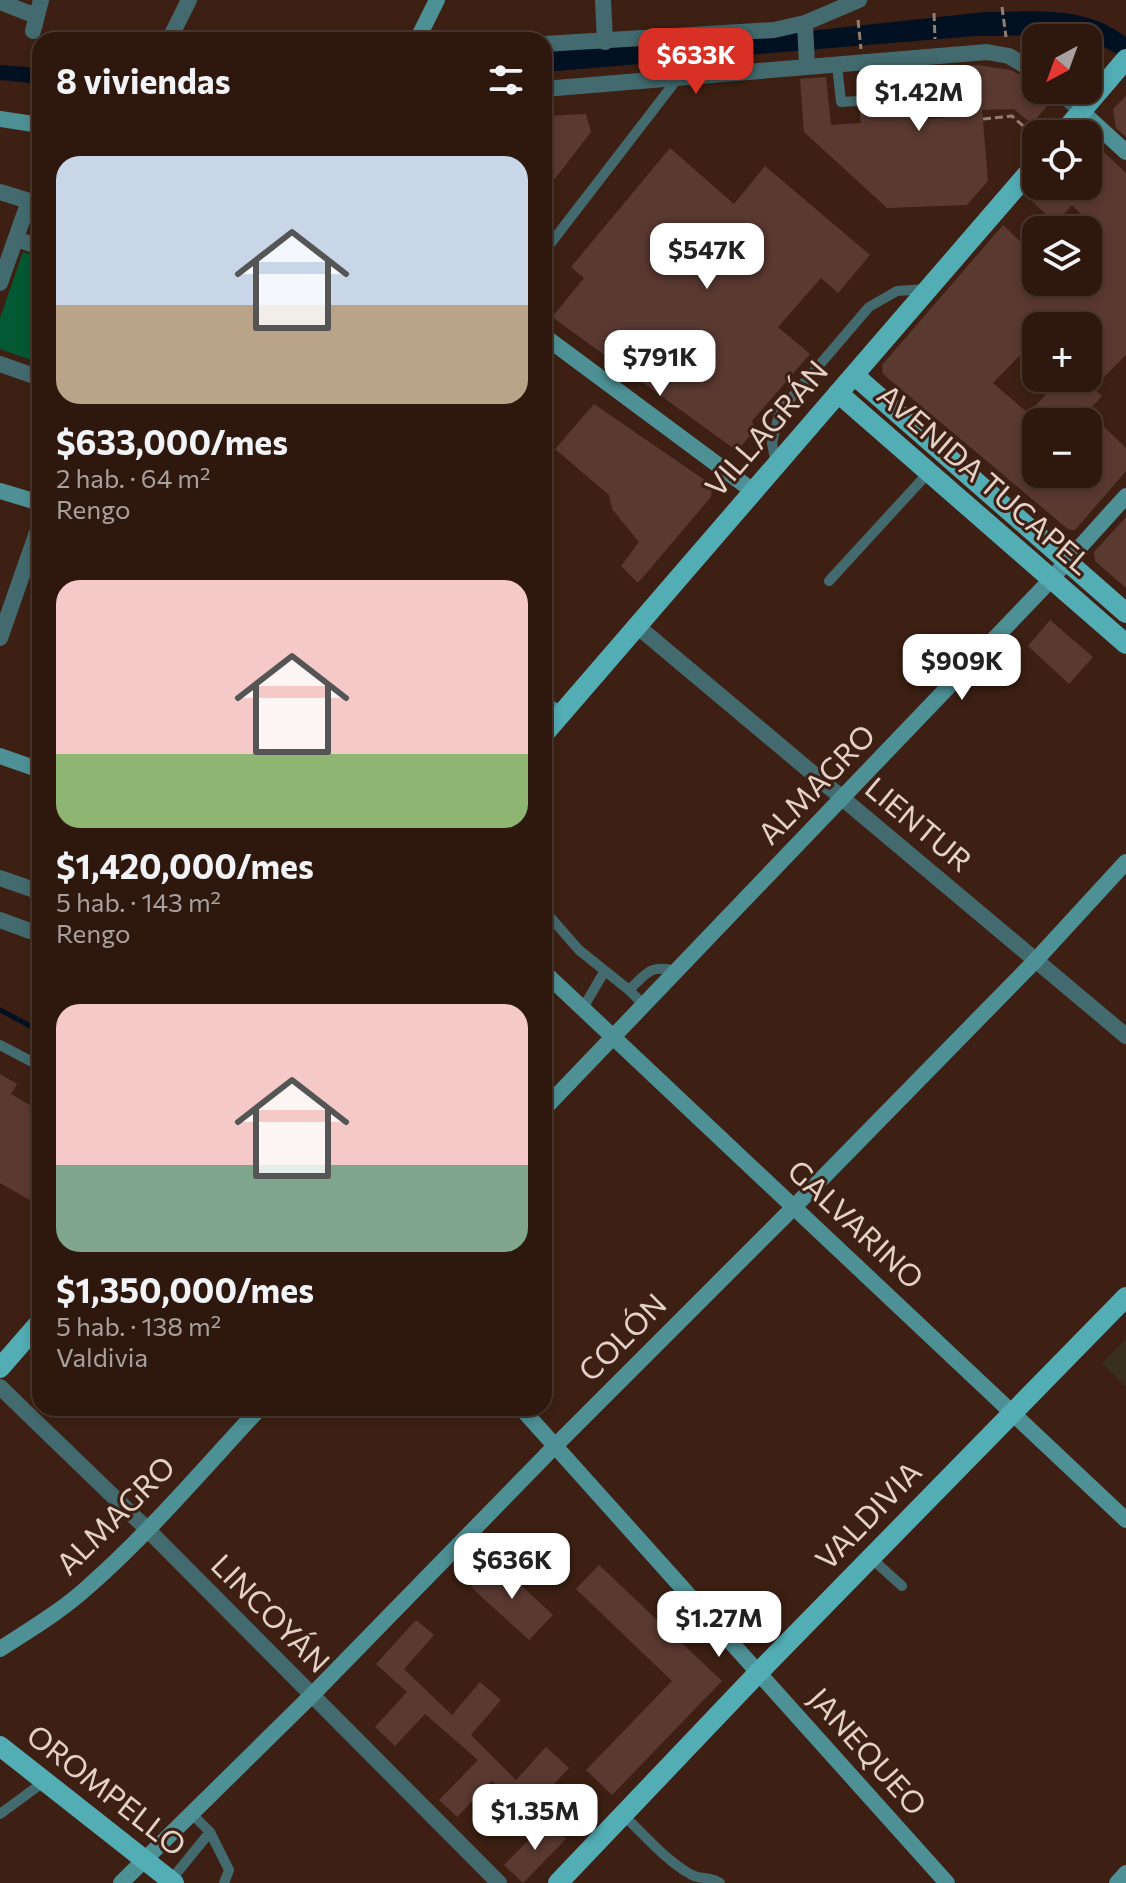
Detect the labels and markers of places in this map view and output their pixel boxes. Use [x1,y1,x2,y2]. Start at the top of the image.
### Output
pin: $633K [640,28,752,96]
pin: $1.42M [854,65,984,133]
pin: $547K [651,223,763,291]
pin: $791K [604,330,716,398]
pin: $909K [906,634,1018,702]
pin: $636K [456,1533,568,1601]
pin: $1.27M [654,1591,784,1659]
pin: $1.35M [470,1784,600,1852]

